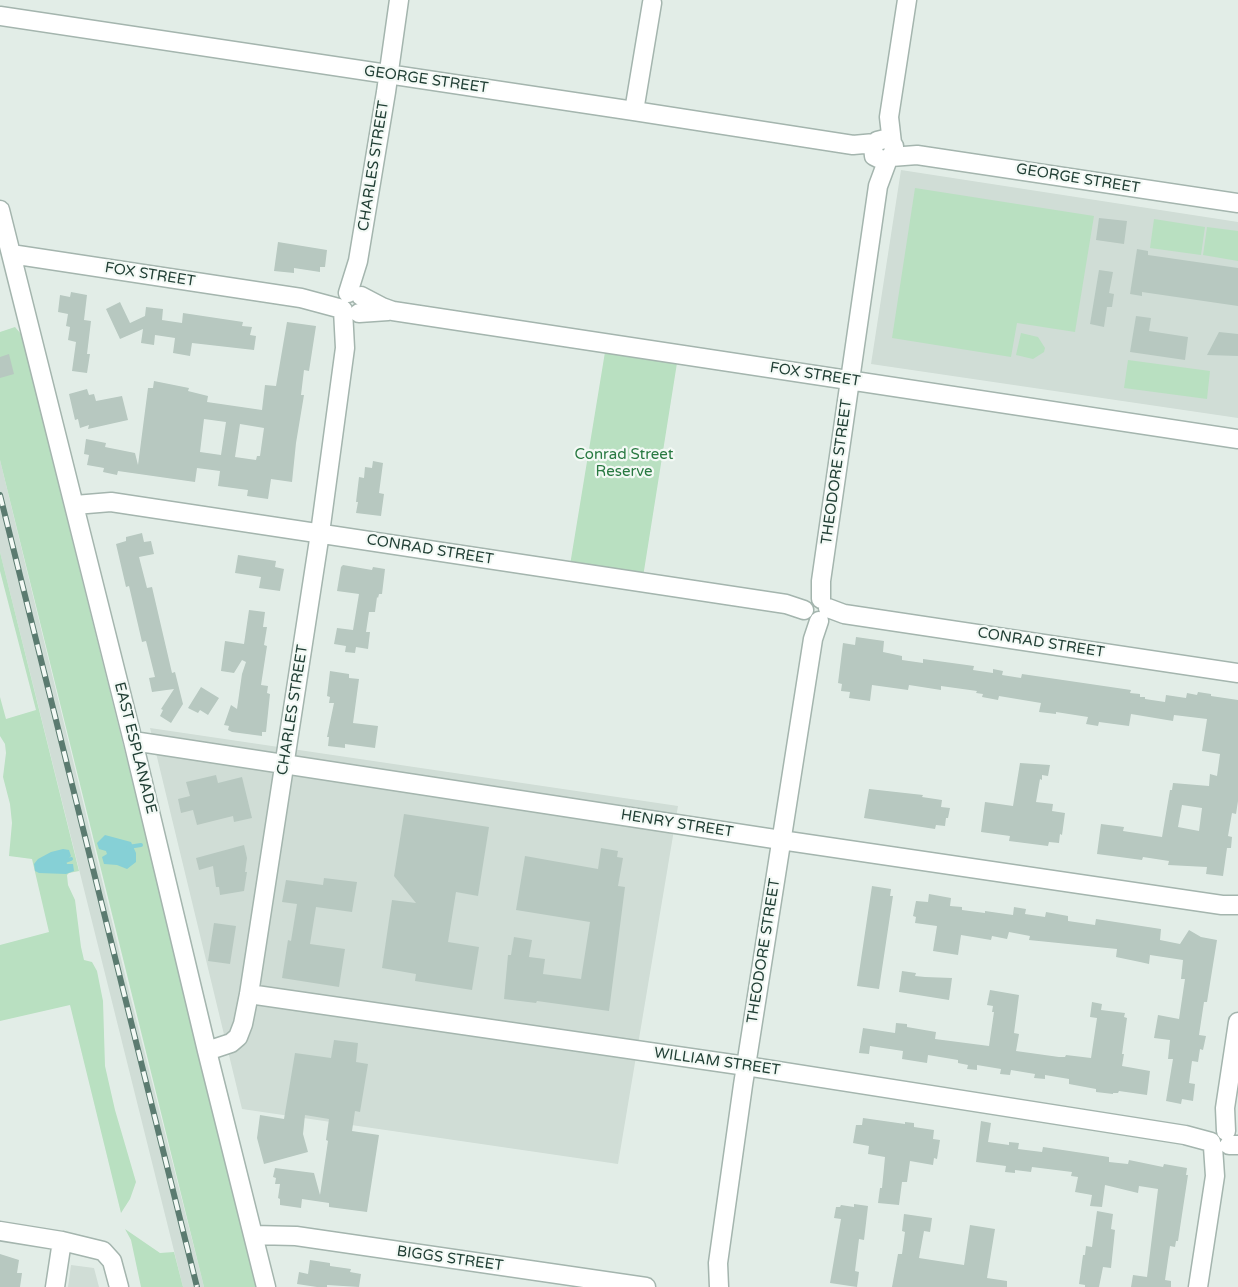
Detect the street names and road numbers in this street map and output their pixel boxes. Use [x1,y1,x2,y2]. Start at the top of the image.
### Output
street label: GEORGE STREET [363,62,489,98]
street label: CHARLES STREET [355,100,393,232]
street label: GEORGE STREET [1015,160,1141,198]
street label: FOX STREET [103,259,197,291]
street label: FOX STREET [768,359,862,391]
street label: THEODORE STREET [818,398,856,546]
street label: CONRAD STREET [365,531,495,569]
street label: CONRAD STREET [976,624,1106,662]
street label: CHARLES STREET [274,644,312,776]
street label: EAST ESPLANADE [110,680,160,816]
street label: HENRY STREET [619,806,735,842]
street label: THEODORE STREET [744,877,784,1025]
street label: WILLIAM STREET [653,1044,781,1080]
street label: BIGGS STREET [396,1243,504,1275]

